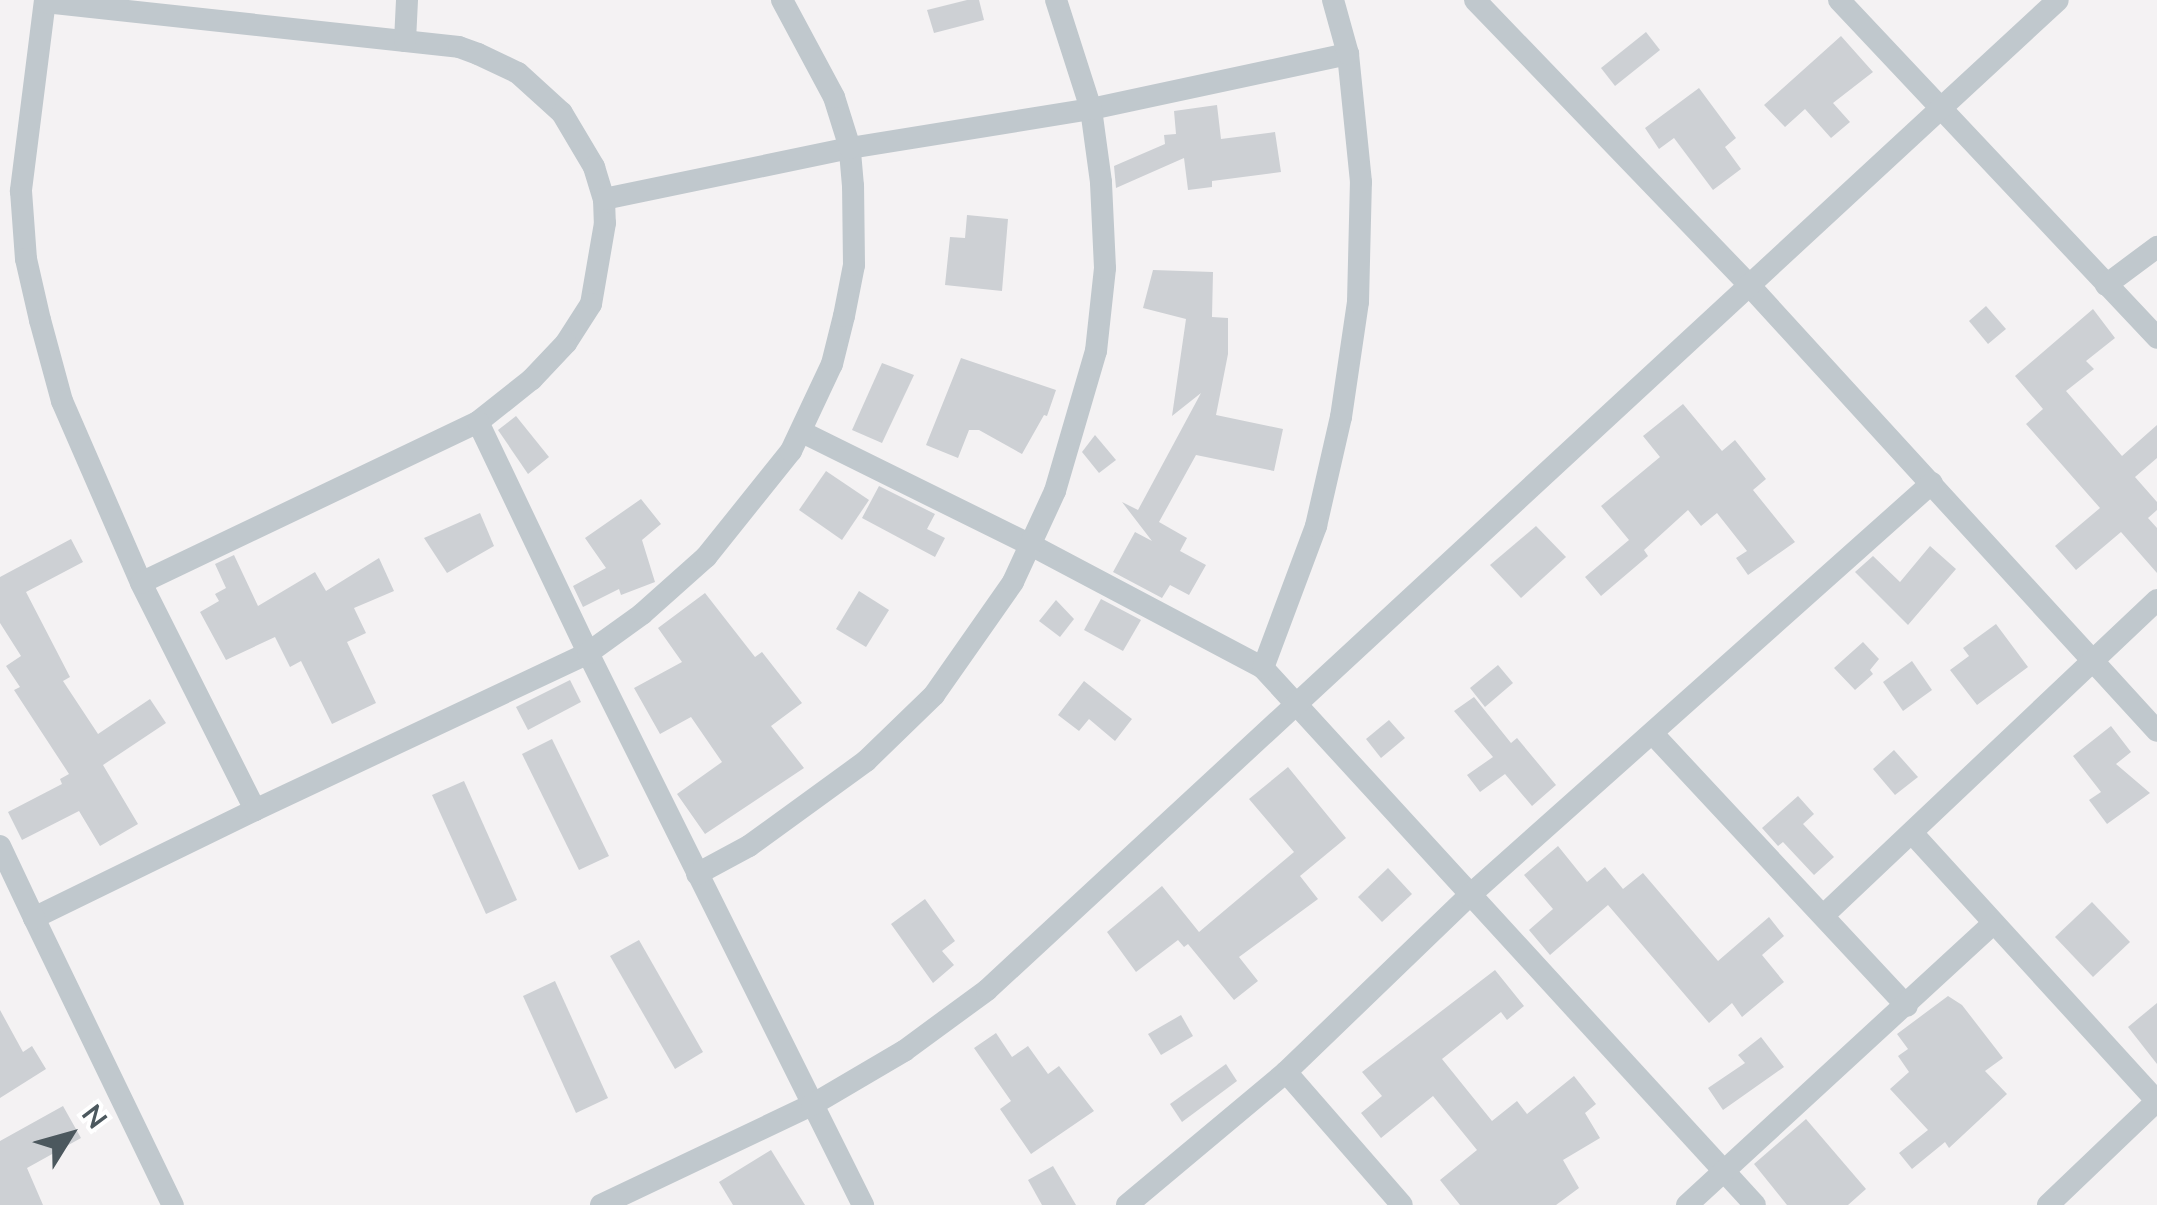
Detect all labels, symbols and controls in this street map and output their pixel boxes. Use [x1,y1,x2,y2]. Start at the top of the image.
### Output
north arrow [20,1085,120,1185]
text: N [72,1097,115,1137]

